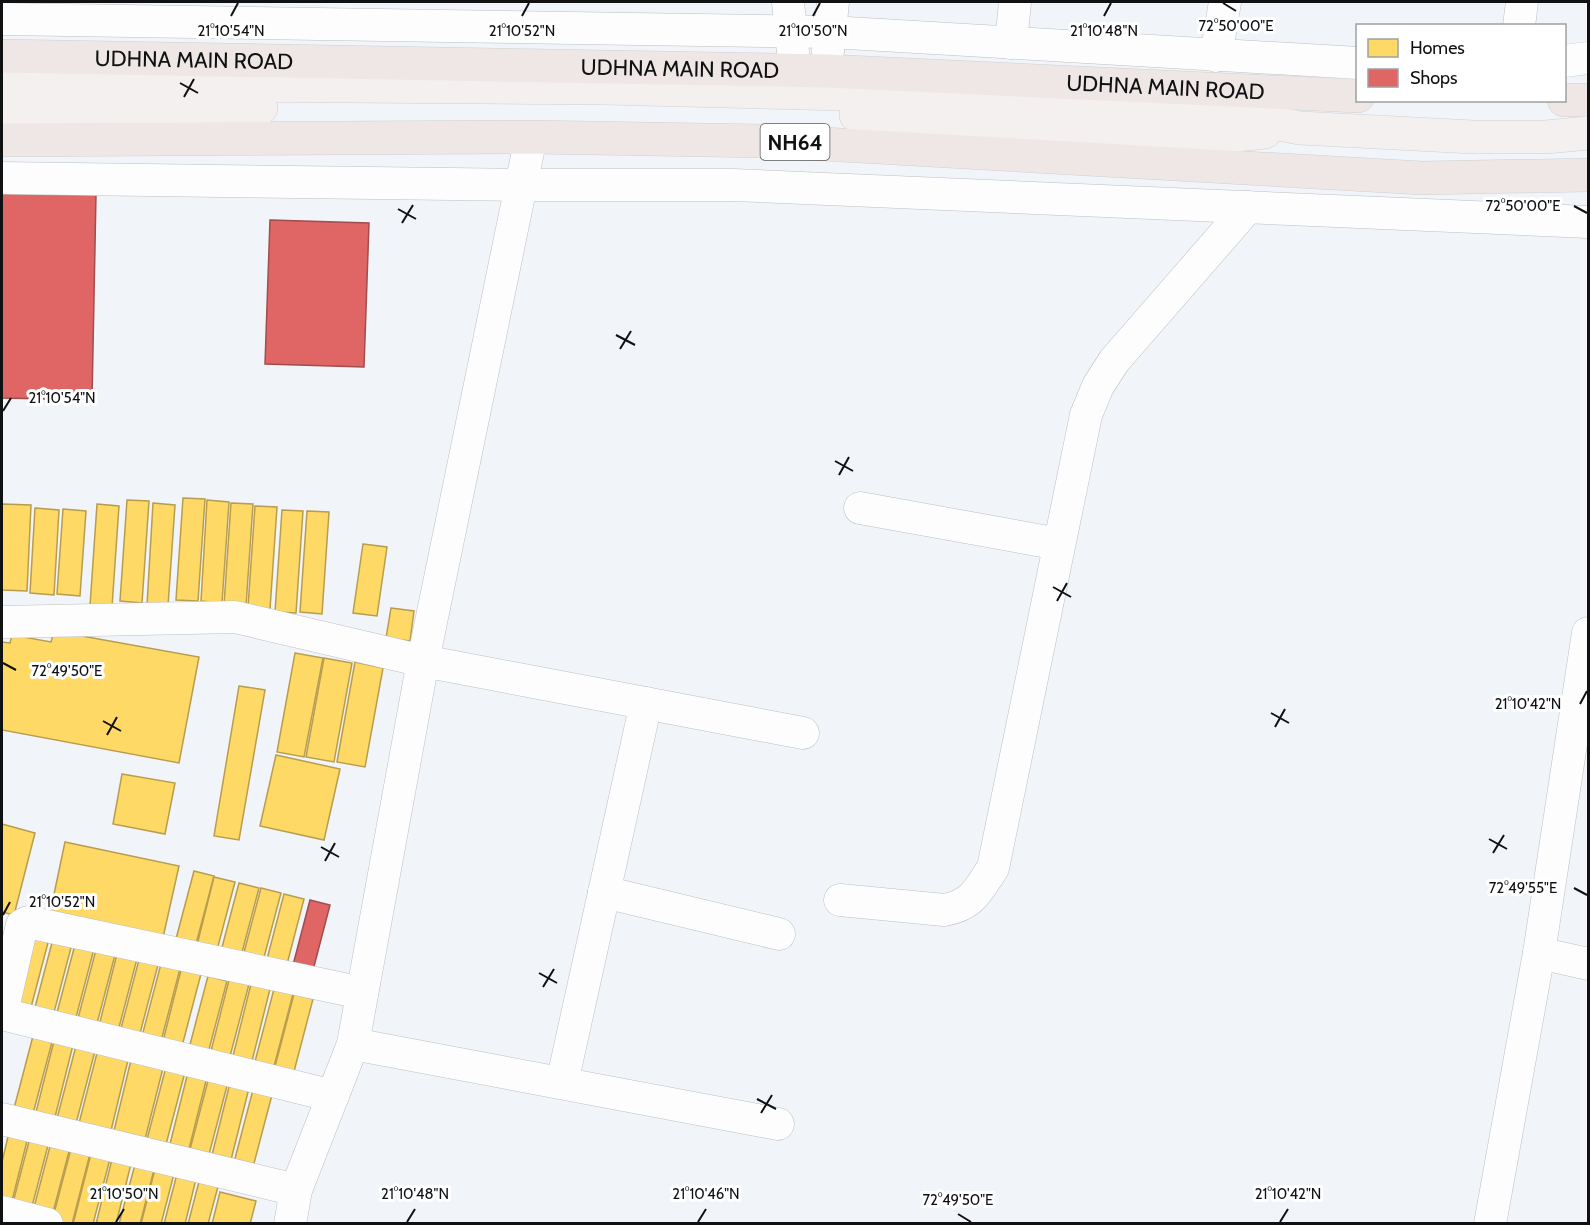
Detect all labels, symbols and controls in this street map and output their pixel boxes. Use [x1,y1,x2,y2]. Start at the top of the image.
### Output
text: 72°50'00"E [1198,17,1274,35]
text: 21°10'54"N [197,22,265,40]
text: 21°10'52"N [489,22,555,40]
text: 21°10'50"N [778,22,848,40]
text: 21°10'48"N [1070,22,1138,40]
legend [1356,24,1566,102]
text: Homes [1410,37,1465,59]
street label: UDHNA MAIN ROAD [94,44,293,75]
street label: UDHNA MAIN ROAD [580,53,779,84]
text: Shops [1410,67,1458,89]
street label: UDHNA MAIN ROAD [1066,69,1265,105]
road number: NH64 [760,124,830,160]
text: 72°50'00"E [1485,197,1561,215]
text: 21°10'54"N [28,389,96,407]
text: 72°49'50"E [32,662,102,680]
text: 21°10'42"N [1495,695,1561,713]
text: 72°49'55"E [1489,879,1557,897]
text: 21°10'52"N [29,893,95,911]
text: 21°10'50"N [89,1185,159,1203]
text: 21°10'48"N [381,1185,449,1203]
text: 21°10'46"N [672,1185,740,1203]
text: 21°10'42"N [1255,1185,1321,1203]
text: 72°49'50"E [923,1191,993,1209]

